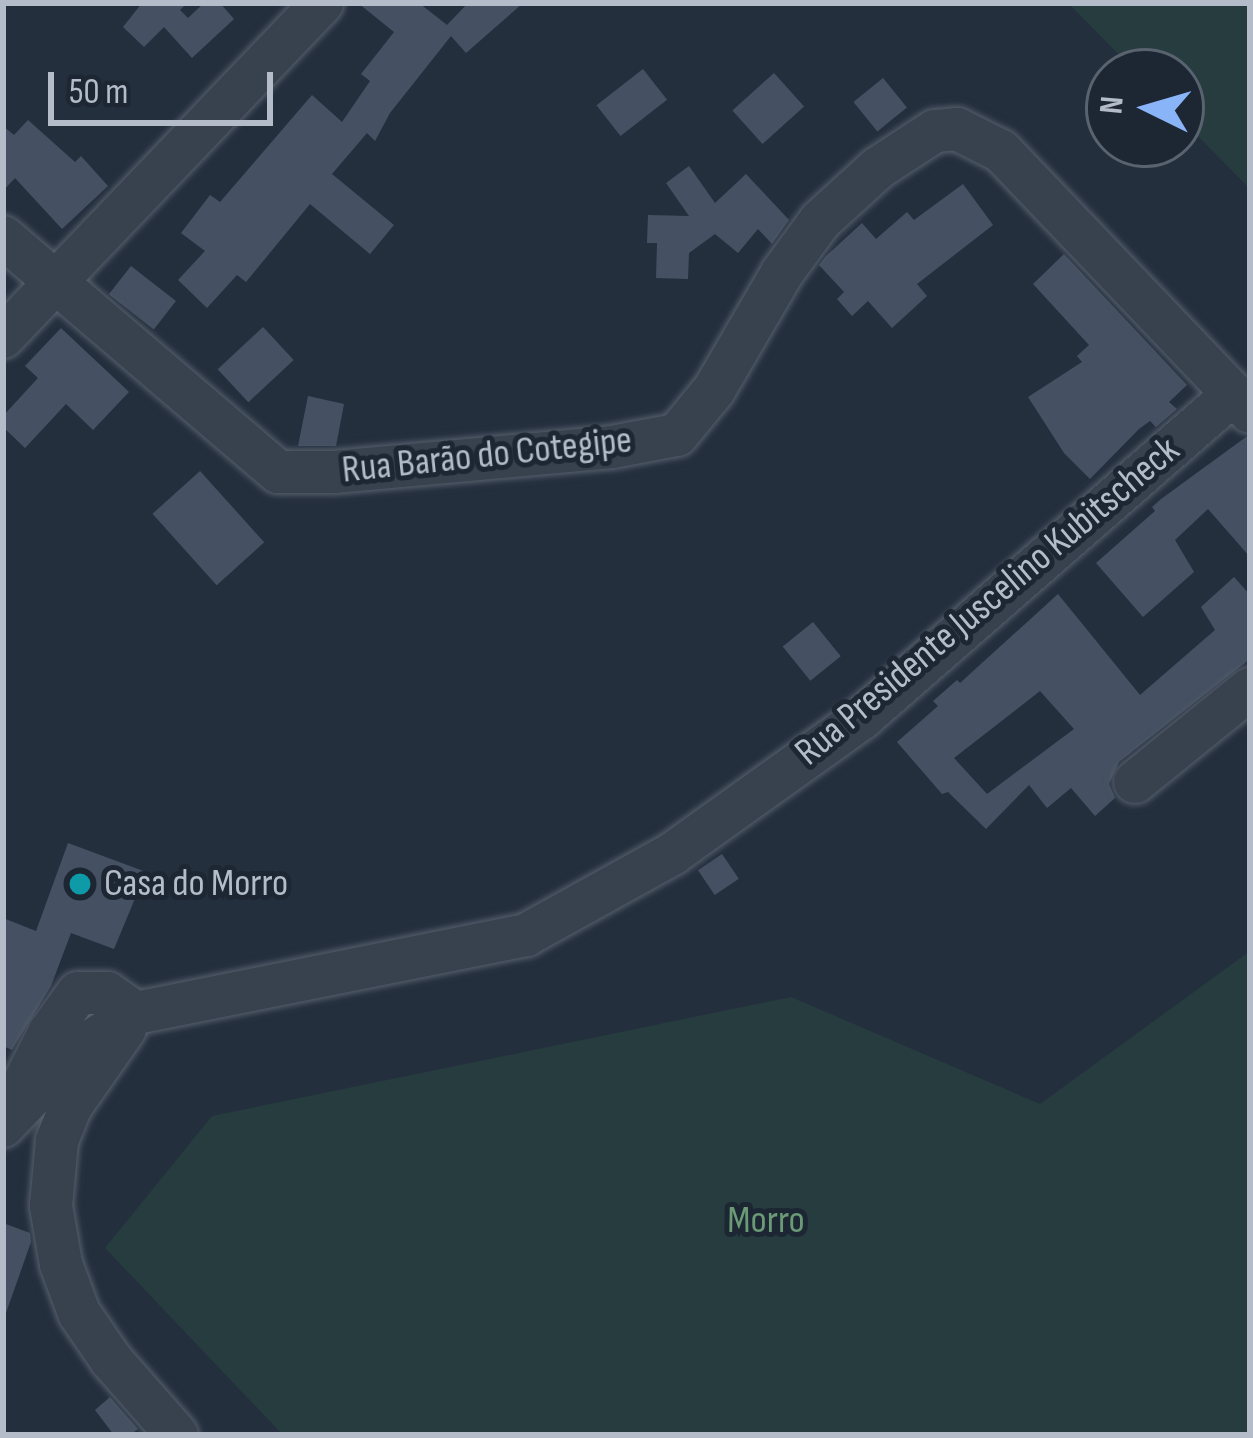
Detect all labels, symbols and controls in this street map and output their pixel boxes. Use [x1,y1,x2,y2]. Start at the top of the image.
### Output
scale bar [54,48,279,122]
north arrow [1085,48,1205,168]
text: 50 m [69,71,128,114]
text: N [1091,95,1133,116]
street label: Rua Barão do Cotegipe [340,418,634,494]
street label: Rua Presidente Juscelino Kubitscheck [787,428,1189,776]
place label: Casa do Morro [104,861,288,907]
marker: Casa do Morro [67,871,93,897]
park label: Morro [727,1198,805,1244]

